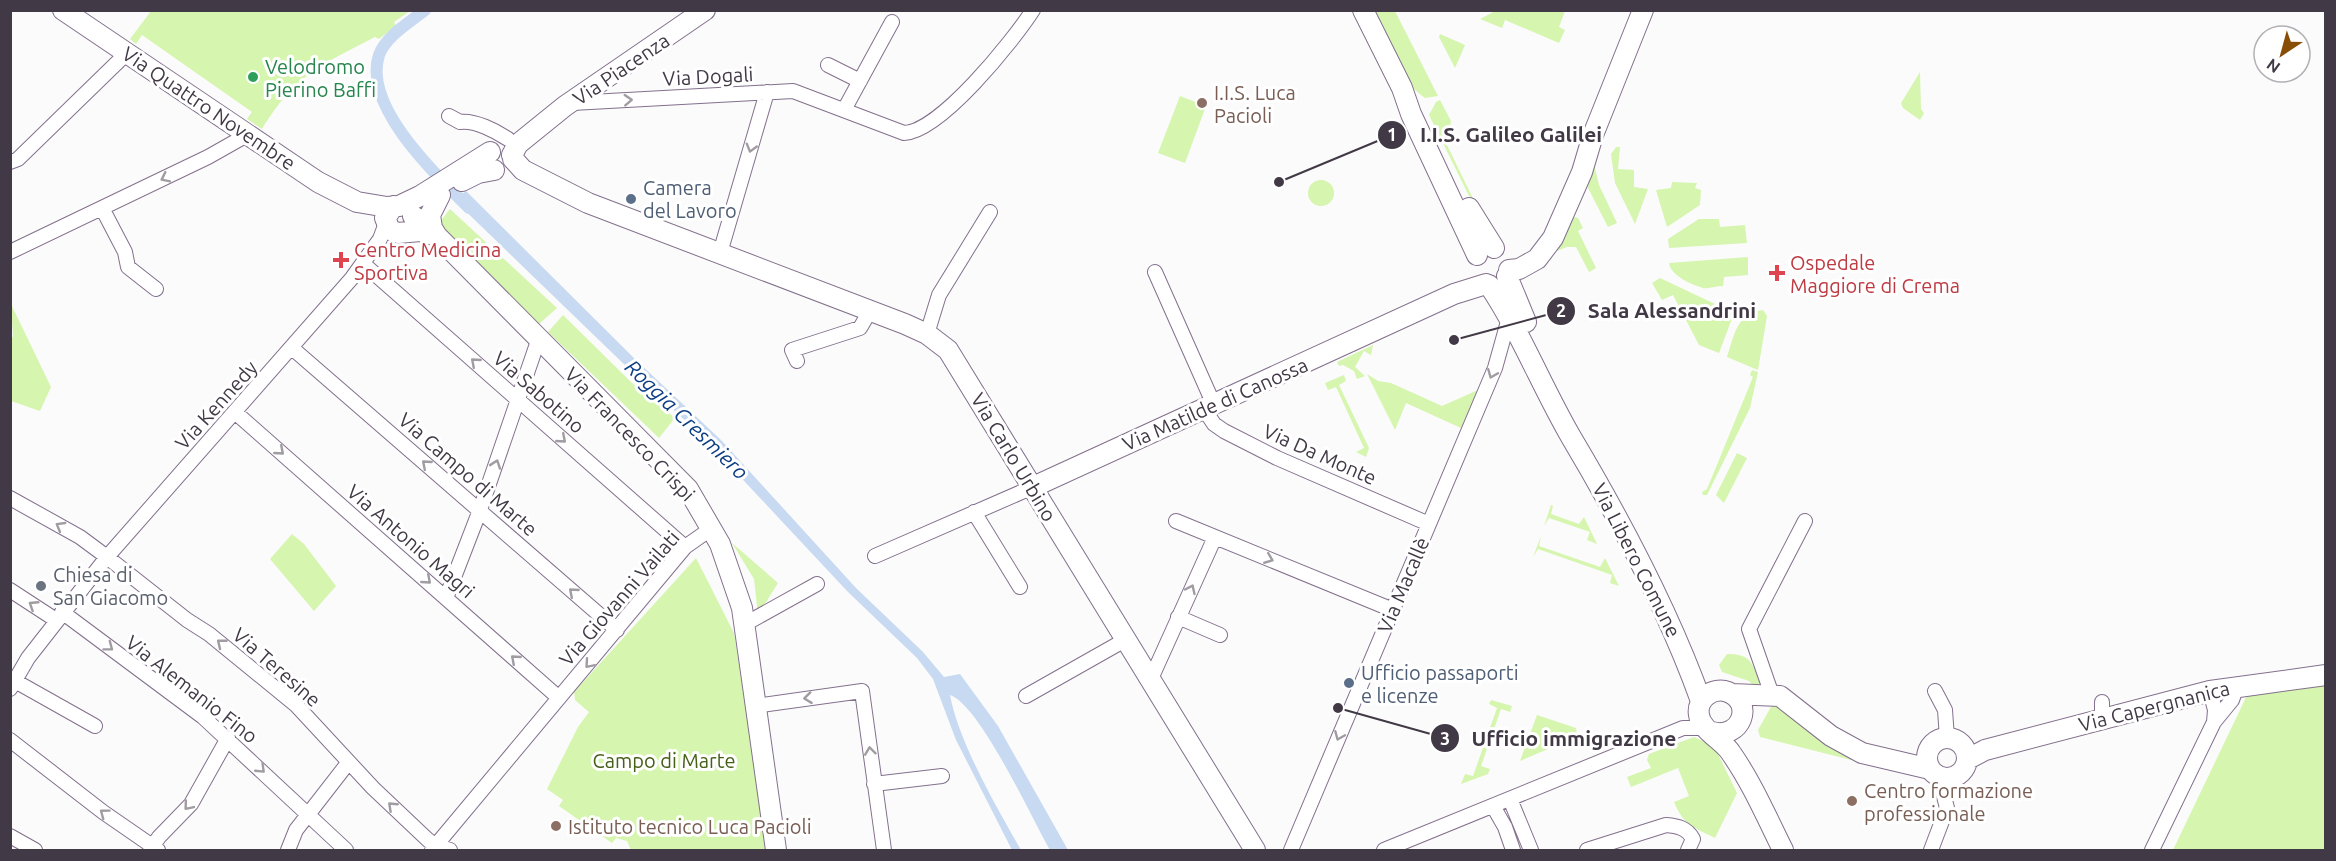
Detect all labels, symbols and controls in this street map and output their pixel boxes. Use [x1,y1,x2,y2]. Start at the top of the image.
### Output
north arrow [2252,24,2312,84]
street label: Via Piacenza [568,28,674,110]
street label: Via Quattro Novembre [118,41,300,175]
place label: Velodromo Pierino Baffi [265,55,376,101]
text: N [2263,55,2283,77]
street label: Via Dogali [662,62,754,90]
marker: Velodromo Pierino Baffi [246,70,260,84]
place label: I.I.S. Luca Pacioli [1214,81,1296,127]
one-way arrow [624,93,633,106]
marker: I.I.S. Luca Pacioli [1195,96,1209,110]
callout: I.I.S. Galileo Galilei [1377,115,1614,154]
text: I.I.S. Galileo Galilei [1420,122,1602,146]
text: 1 [1387,124,1397,144]
one-way arrow [746,142,758,153]
one-way arrow [160,170,171,182]
place label: Camera del Lavoro [643,176,737,222]
marker: Camera del Lavoro [624,192,638,206]
place label: Centro Medicina Sportiva [354,238,501,284]
marker: Centro Medicina Sportiva [332,251,350,269]
place label: Ospedale Maggiore di Crema [1790,251,1960,297]
marker: Ospedale Maggiore di Crema [1768,264,1786,282]
callout: Sala Alessandrini [1546,292,1768,331]
text: Sala Alessandrini [1588,298,1756,322]
text: 2 [1556,300,1566,320]
street label: Via Sabotino [489,346,589,438]
street label: Via Matilde di Canossa [1119,353,1311,455]
water label: Roggia Cresmiero [621,354,753,484]
street label: Via Kennedy [170,356,262,454]
one-way arrow [471,358,481,369]
street label: Via Francesco Crispi [560,362,700,506]
one-way arrow [1487,368,1500,379]
street label: Via Carlo Urbino [967,389,1061,525]
street label: Via Campo di Marte [394,408,542,540]
street label: Via Da Monte [1260,419,1380,489]
one-way arrow [555,432,566,443]
one-way arrow [273,444,284,455]
one-way arrow [488,459,501,470]
one-way arrow [422,460,433,471]
street label: Via Antonio Magri [343,479,479,603]
street label: Via Libero Comune [1588,479,1686,641]
one-way arrow [56,522,66,533]
street label: Via Giovanni Vailati [554,526,684,670]
street label: Via Macallè [1373,534,1433,636]
one-way arrow [1262,552,1273,564]
place label: Chiesa di San Giacomo [53,563,168,609]
one-way arrow [420,573,430,584]
marker: Chiesa di San Giacomo [34,579,48,593]
one-way arrow [1183,584,1195,595]
one-way arrow [569,588,580,599]
one-way arrow [29,601,40,612]
street label: Via Teresine [228,623,326,711]
street label: Via Alemanio Fino [122,630,262,748]
one-way arrow [216,639,227,650]
one-way arrow [102,640,113,651]
one-way arrow [512,655,522,666]
one-way arrow [585,657,596,668]
place label: Ufficio passaporti e licenze [1361,661,1519,707]
marker: Ufficio passaporti e licenze [1342,676,1356,690]
street label: Via Capergnanica [2076,676,2232,736]
one-way arrow [804,691,813,704]
callout: Ufficio immigrazione [1430,719,1688,758]
text: Ufficio immigrazione [1472,726,1676,750]
text: 3 [1440,728,1450,748]
one-way arrow [1335,730,1347,741]
one-way arrow [864,746,877,756]
park label: Campo di Marte [592,749,736,772]
one-way arrow [253,762,264,773]
place label: Centro formazione professionale [1864,779,2033,825]
marker: Centro formazione professionale [1845,794,1859,808]
one-way arrow [184,799,195,810]
one-way arrow [388,802,399,813]
one-way arrow [100,809,111,820]
place label: Istituto tecnico Luca Pacioli [568,815,812,838]
marker: Istituto tecnico Luca Pacioli [549,819,563,833]

